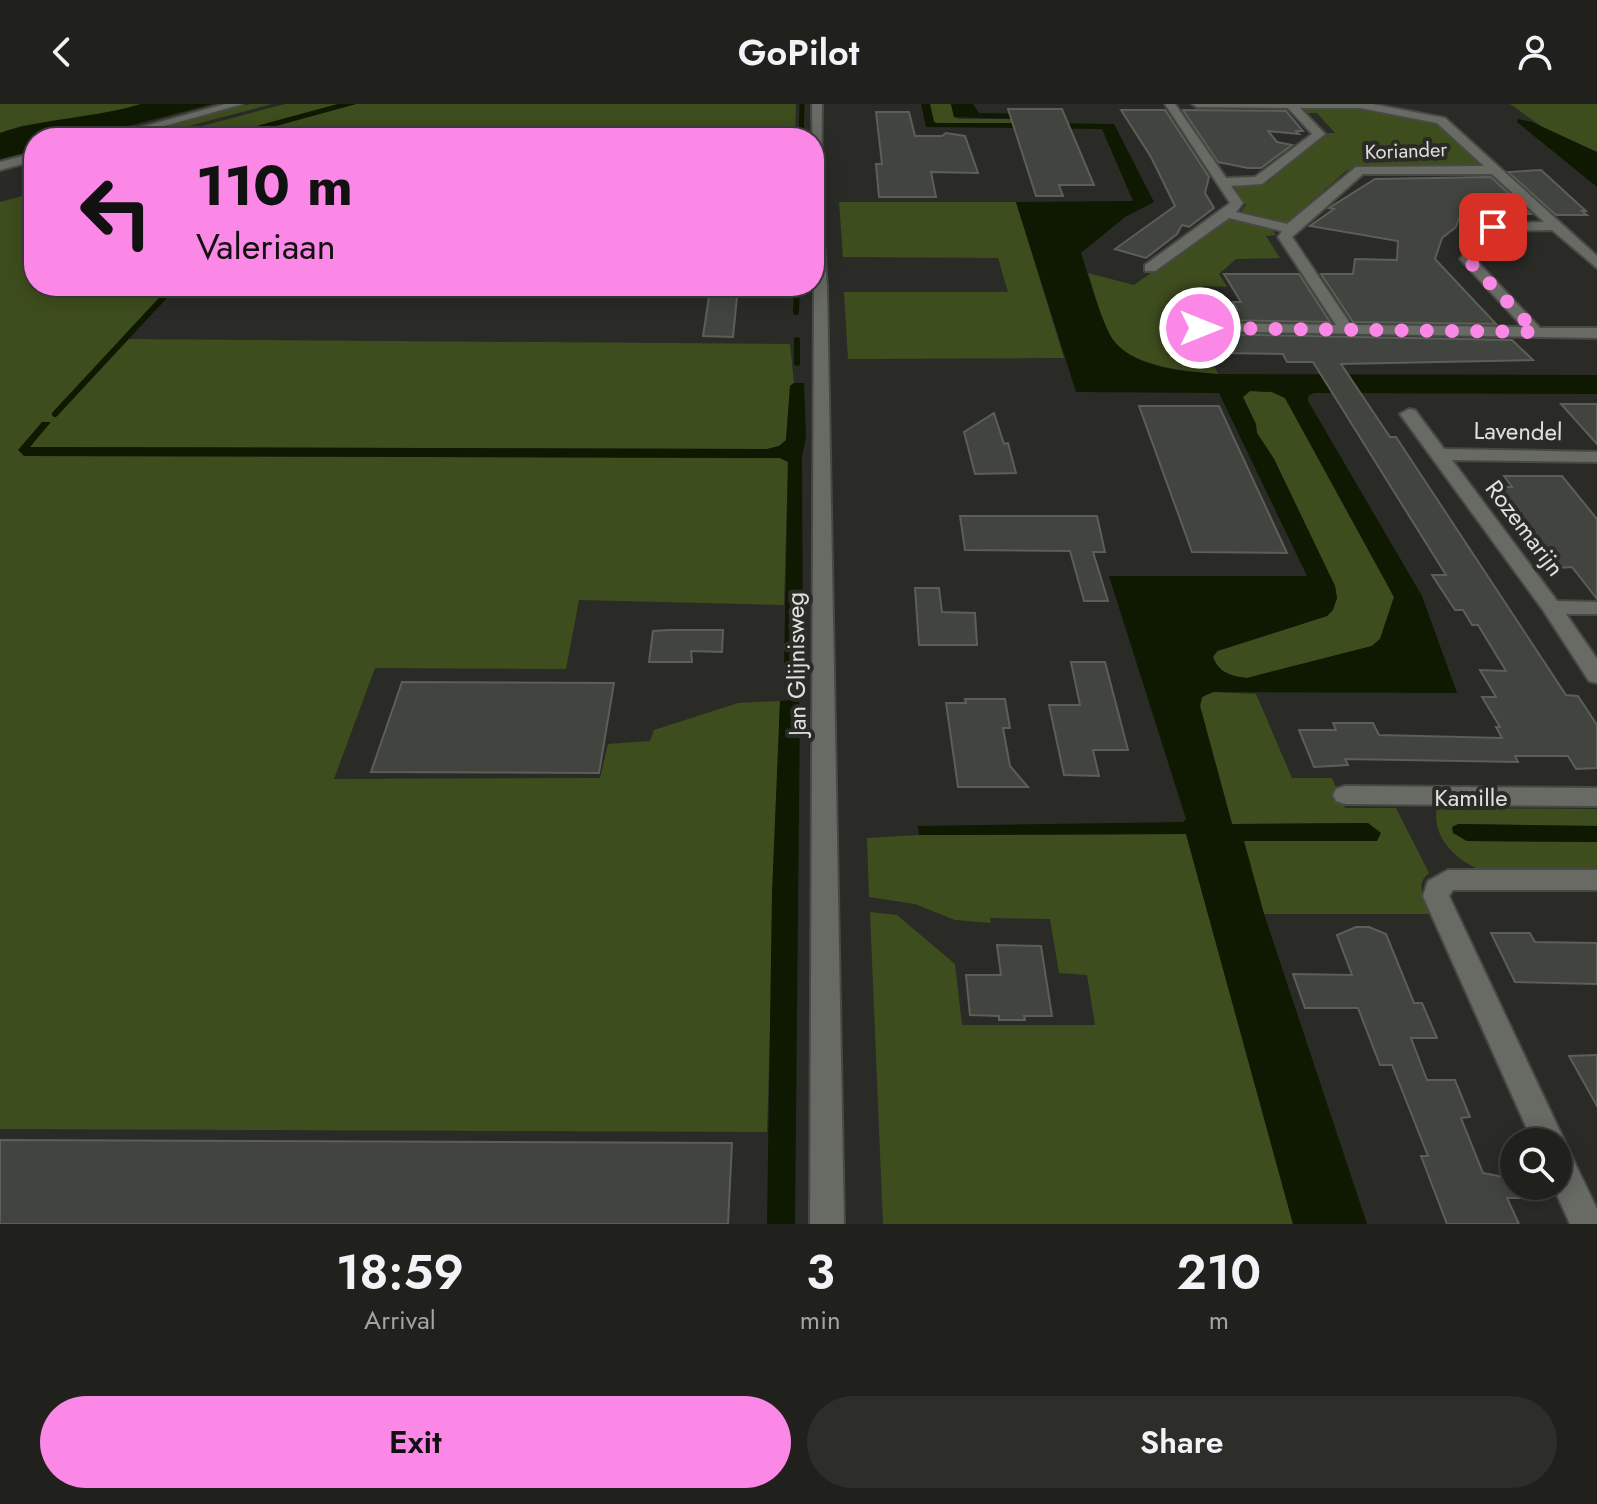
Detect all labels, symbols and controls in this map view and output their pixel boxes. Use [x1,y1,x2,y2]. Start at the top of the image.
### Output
text: GoPilot [738,26,859,78]
icon: back [40,30,84,74]
icon: person [1513,30,1557,74]
street label: Koriander [1364,135,1448,167]
text: 110 m [196,145,353,226]
icon: left [64,160,168,264]
pin [1459,193,1527,261]
icon: arrive [1471,205,1515,249]
text: Valeriaan [196,220,336,272]
position arrow [1158,286,1242,370]
street label: Lavendel [1473,413,1563,449]
street label: Rozemarijn [1477,473,1573,583]
street label: Jan Glijnisweg [777,592,815,739]
street label: Kamille [1434,780,1508,815]
map controls [1500,1128,1572,1200]
button: search [1500,1128,1572,1200]
text: 18:59 [336,1238,464,1307]
text: 3 [806,1238,835,1307]
text: 210 [1176,1238,1261,1307]
text: Arrival [364,1301,436,1339]
text: min [800,1301,841,1339]
text: m [1209,1301,1229,1339]
button: Exit [40,1396,791,1488]
button: Share [807,1396,1557,1488]

